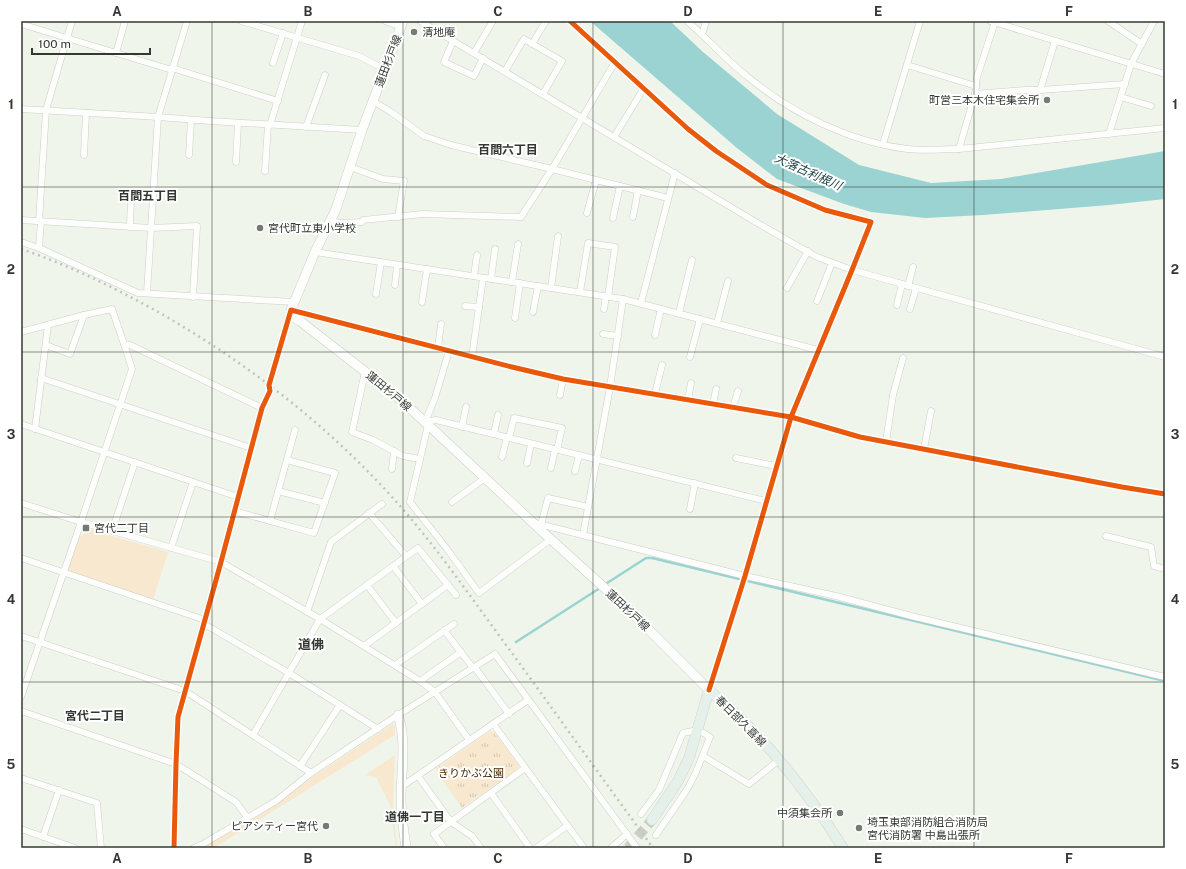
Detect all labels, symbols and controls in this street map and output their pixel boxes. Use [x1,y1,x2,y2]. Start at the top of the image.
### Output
text: A [112,4,122,19]
text: B [304,4,313,19]
text: C [493,4,503,19]
text: D [683,4,693,19]
text: E [874,4,882,19]
text: F [1065,4,1073,19]
place label: 清地庵 [422,26,455,38]
marker: 清地庵 [409,27,419,37]
scale bar [32,30,150,56]
street label: 蓮田杉戸線 [373,33,403,89]
text: 100 m [38,37,71,51]
place label: 町営三本木住宅集会所 [929,94,1040,106]
marker: 町営三本木住宅集会所 [1042,95,1052,105]
text: 1 [8,97,14,112]
text: 1 [1172,97,1178,112]
district label: 百間六丁目 [478,143,538,157]
water label: 大落古利根川 [772,151,846,194]
district label: 百間五丁目 [118,189,178,203]
place label: 宮代町立東小学校 [268,222,356,234]
marker: 宮代町立東小学校 [255,223,265,233]
text: 2 [7,262,15,277]
text: 2 [1171,262,1179,277]
street label: 蓮田杉戸線 [364,369,414,413]
text: 3 [7,427,16,442]
text: 3 [1171,427,1180,442]
place label: 宮代二丁目 [94,522,149,534]
marker: 宮代二丁目 [81,523,91,533]
street label: 蓮田杉戸線 [604,587,652,633]
text: 4 [7,592,16,607]
text: 4 [1171,592,1180,607]
district label: 道佛 [298,637,324,652]
street label: 春日部久喜線 [713,693,769,749]
district label: 宮代二丁目 [65,709,125,723]
text: 5 [7,757,16,772]
text: 5 [1171,757,1180,772]
park label: きりかぶ公園 [438,767,504,779]
place label: 中須集会所 [777,807,833,819]
marker: 中須集会所 [835,808,845,818]
district label: 道佛一丁目 [385,810,445,824]
place label: 埼玉東部消防組合消防局 宮代消防署 中島出張所 [867,816,988,841]
place label: ピアシティー宮代 [231,820,318,832]
marker: ピアシティー宮代 [321,821,331,831]
marker: 埼玉東部消防組合消防局 宮代消防署 中島出張所 [854,823,864,833]
text: A [112,851,122,866]
text: B [304,851,313,866]
text: C [493,851,503,866]
text: D [683,851,693,866]
text: E [874,851,882,866]
text: F [1065,851,1073,866]

